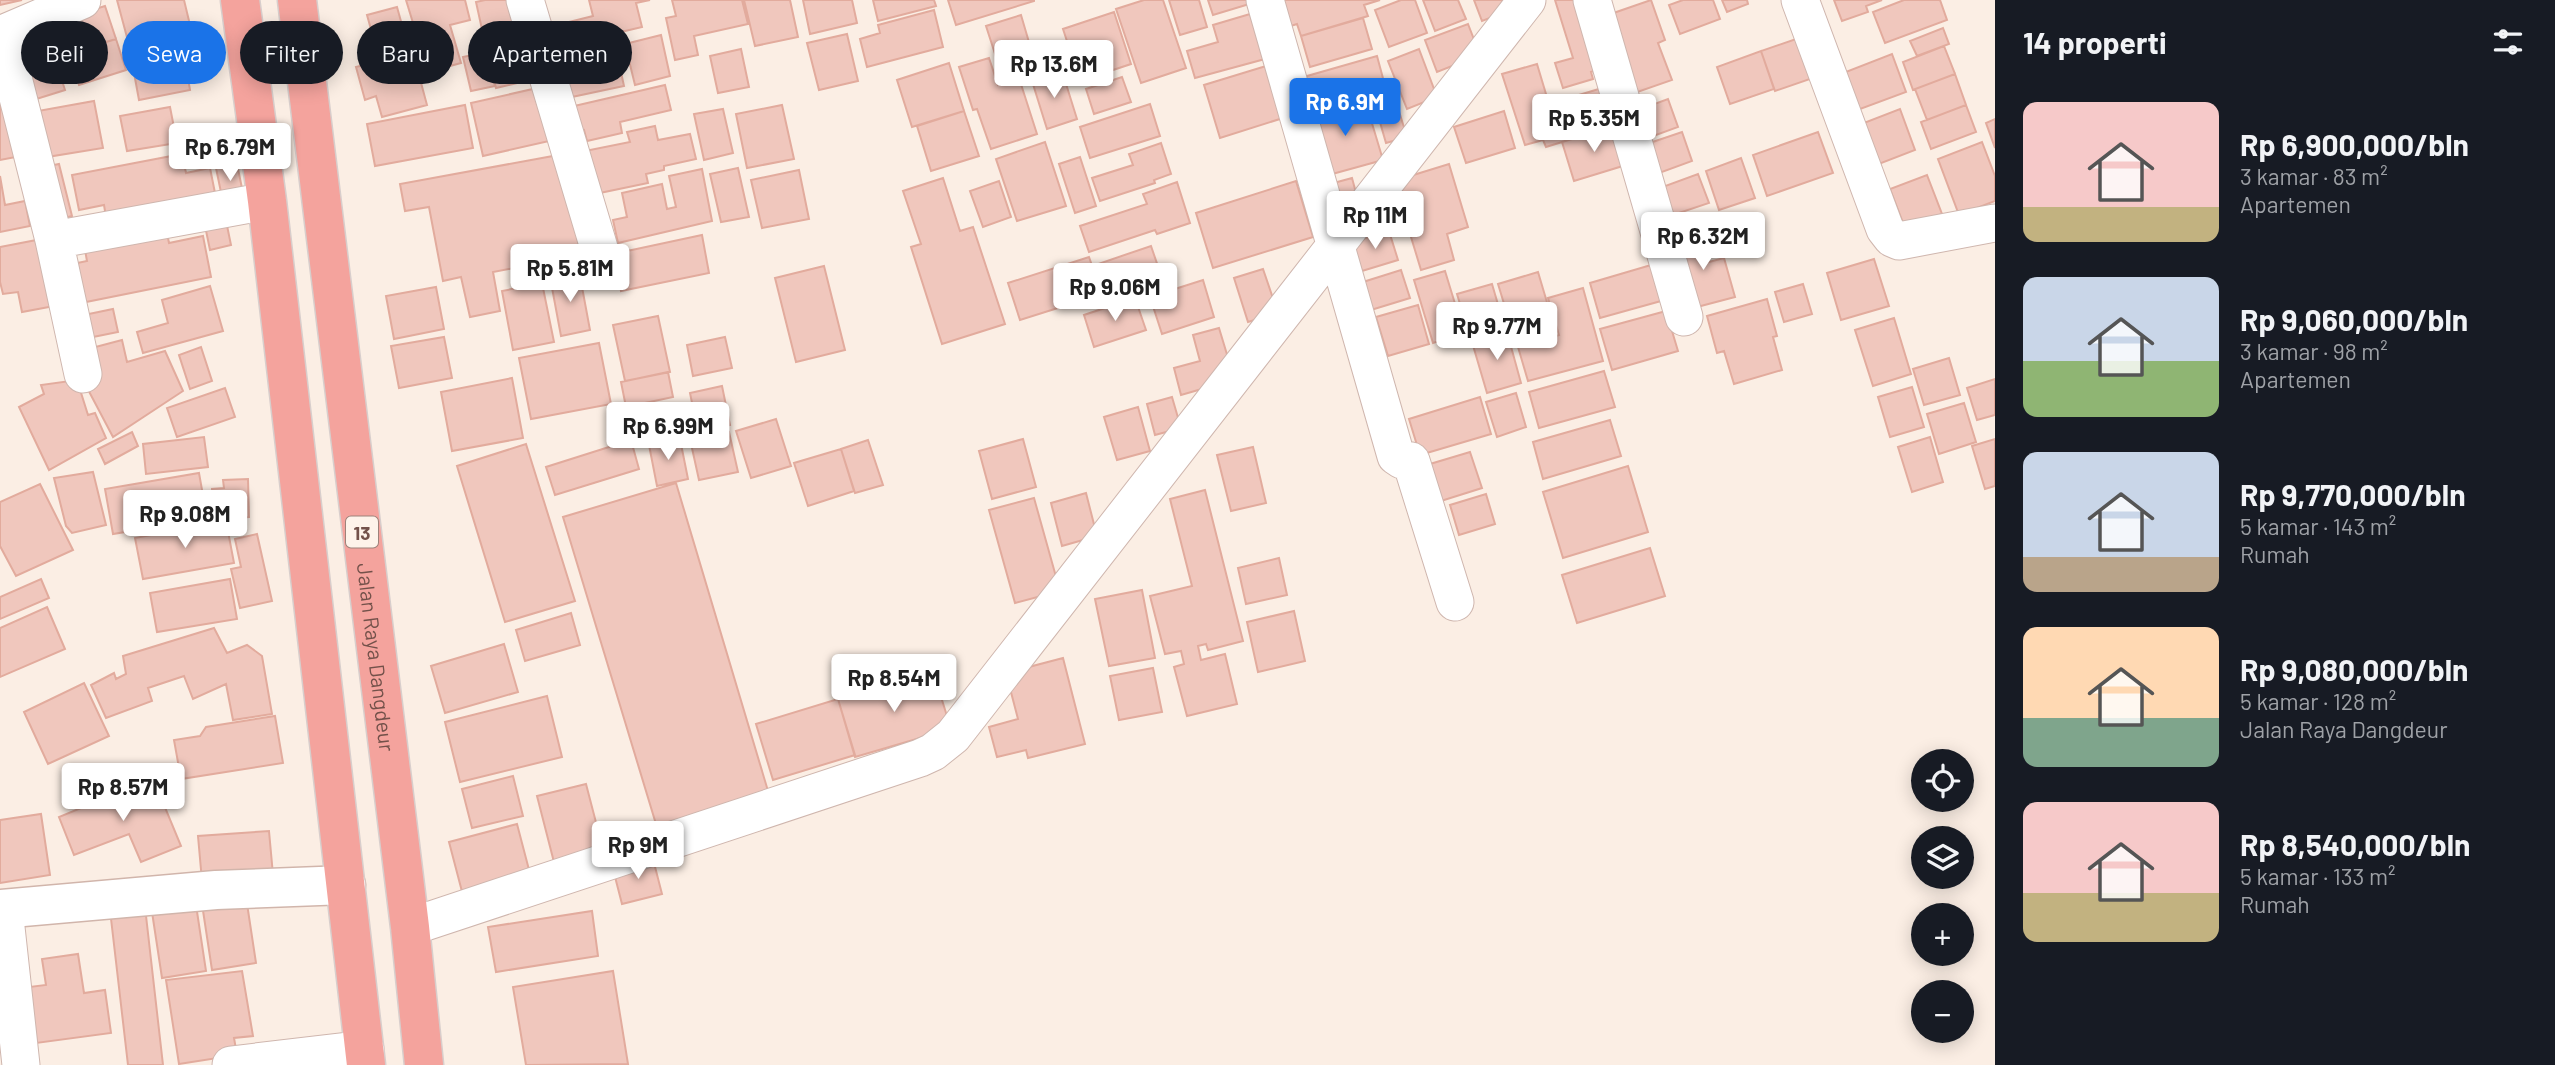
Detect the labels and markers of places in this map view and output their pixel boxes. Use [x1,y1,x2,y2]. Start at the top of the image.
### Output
pin: Rp 13.6M [982,41,1126,100]
pin: Rp 6.9M [1280,78,1410,138]
pin: Rp 5.35M [1522,94,1666,154]
pin: Rp 6.79M [158,124,302,183]
pin: Rp 11M [1318,191,1432,251]
pin: Rp 6.32M [1631,212,1775,272]
pin: Rp 5.81M [498,244,642,304]
pin: Rp 9.06M [1043,264,1187,323]
pin: Rp 9.77M [1425,302,1569,362]
pin: Rp 6.99M [596,402,740,462]
pin: Rp 9.08M [113,490,257,550]
pin: Rp 8.54M [822,654,966,714]
pin: Rp 8.57M [51,764,195,823]
pin: Rp 9M [589,822,687,881]

